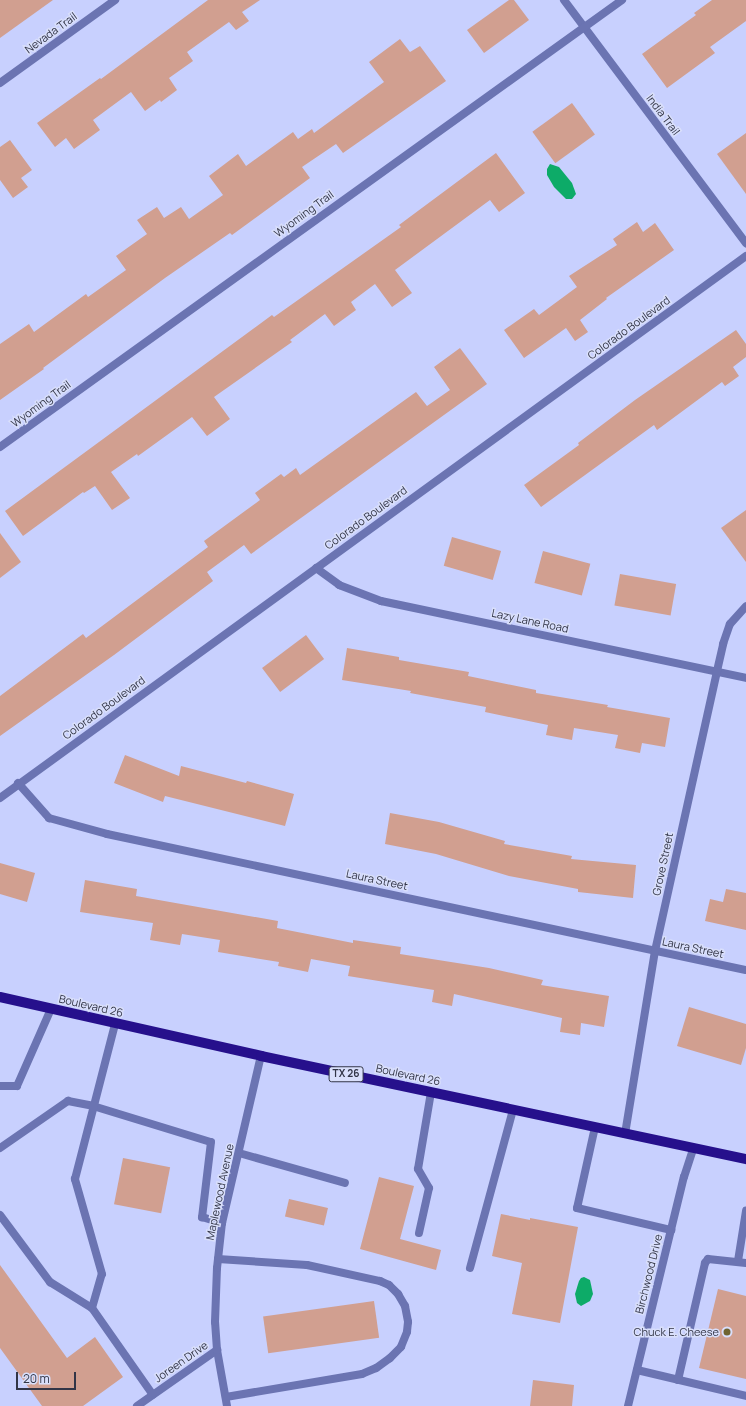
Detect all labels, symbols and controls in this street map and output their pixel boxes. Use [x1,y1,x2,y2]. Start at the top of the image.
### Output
street label: Nevada Trail [22,10,80,56]
street label: India Trail [643,92,683,138]
street label: Wyoming Trail [272,188,336,240]
street label: Colorado Boulevard [585,294,673,362]
street label: Wyoming Trail [9,378,73,430]
street label: Colorado Boulevard [322,484,410,552]
street label: Lazy Lane Road [490,606,570,636]
street label: Colorado Boulevard [60,674,148,742]
street label: Grove Street [650,831,676,897]
street label: Laura Street [345,867,409,893]
street label: Laura Street [661,935,725,961]
street label: Boulevard 26 [58,992,124,1020]
street label: Boulevard 26 [375,1062,441,1088]
road number: TX 26 [328,1066,364,1082]
street label: Maplewood Avenue [203,1143,237,1241]
street label: Birchwood Drive [633,1233,665,1315]
place label: Chuck E. Cheese [634,1325,719,1339]
marker: Chuck E. Cheese [722,1327,732,1337]
street label: Joreen Drive [152,1339,210,1385]
scale bar [18,1364,78,1390]
text: 20 m [23,1370,50,1387]

